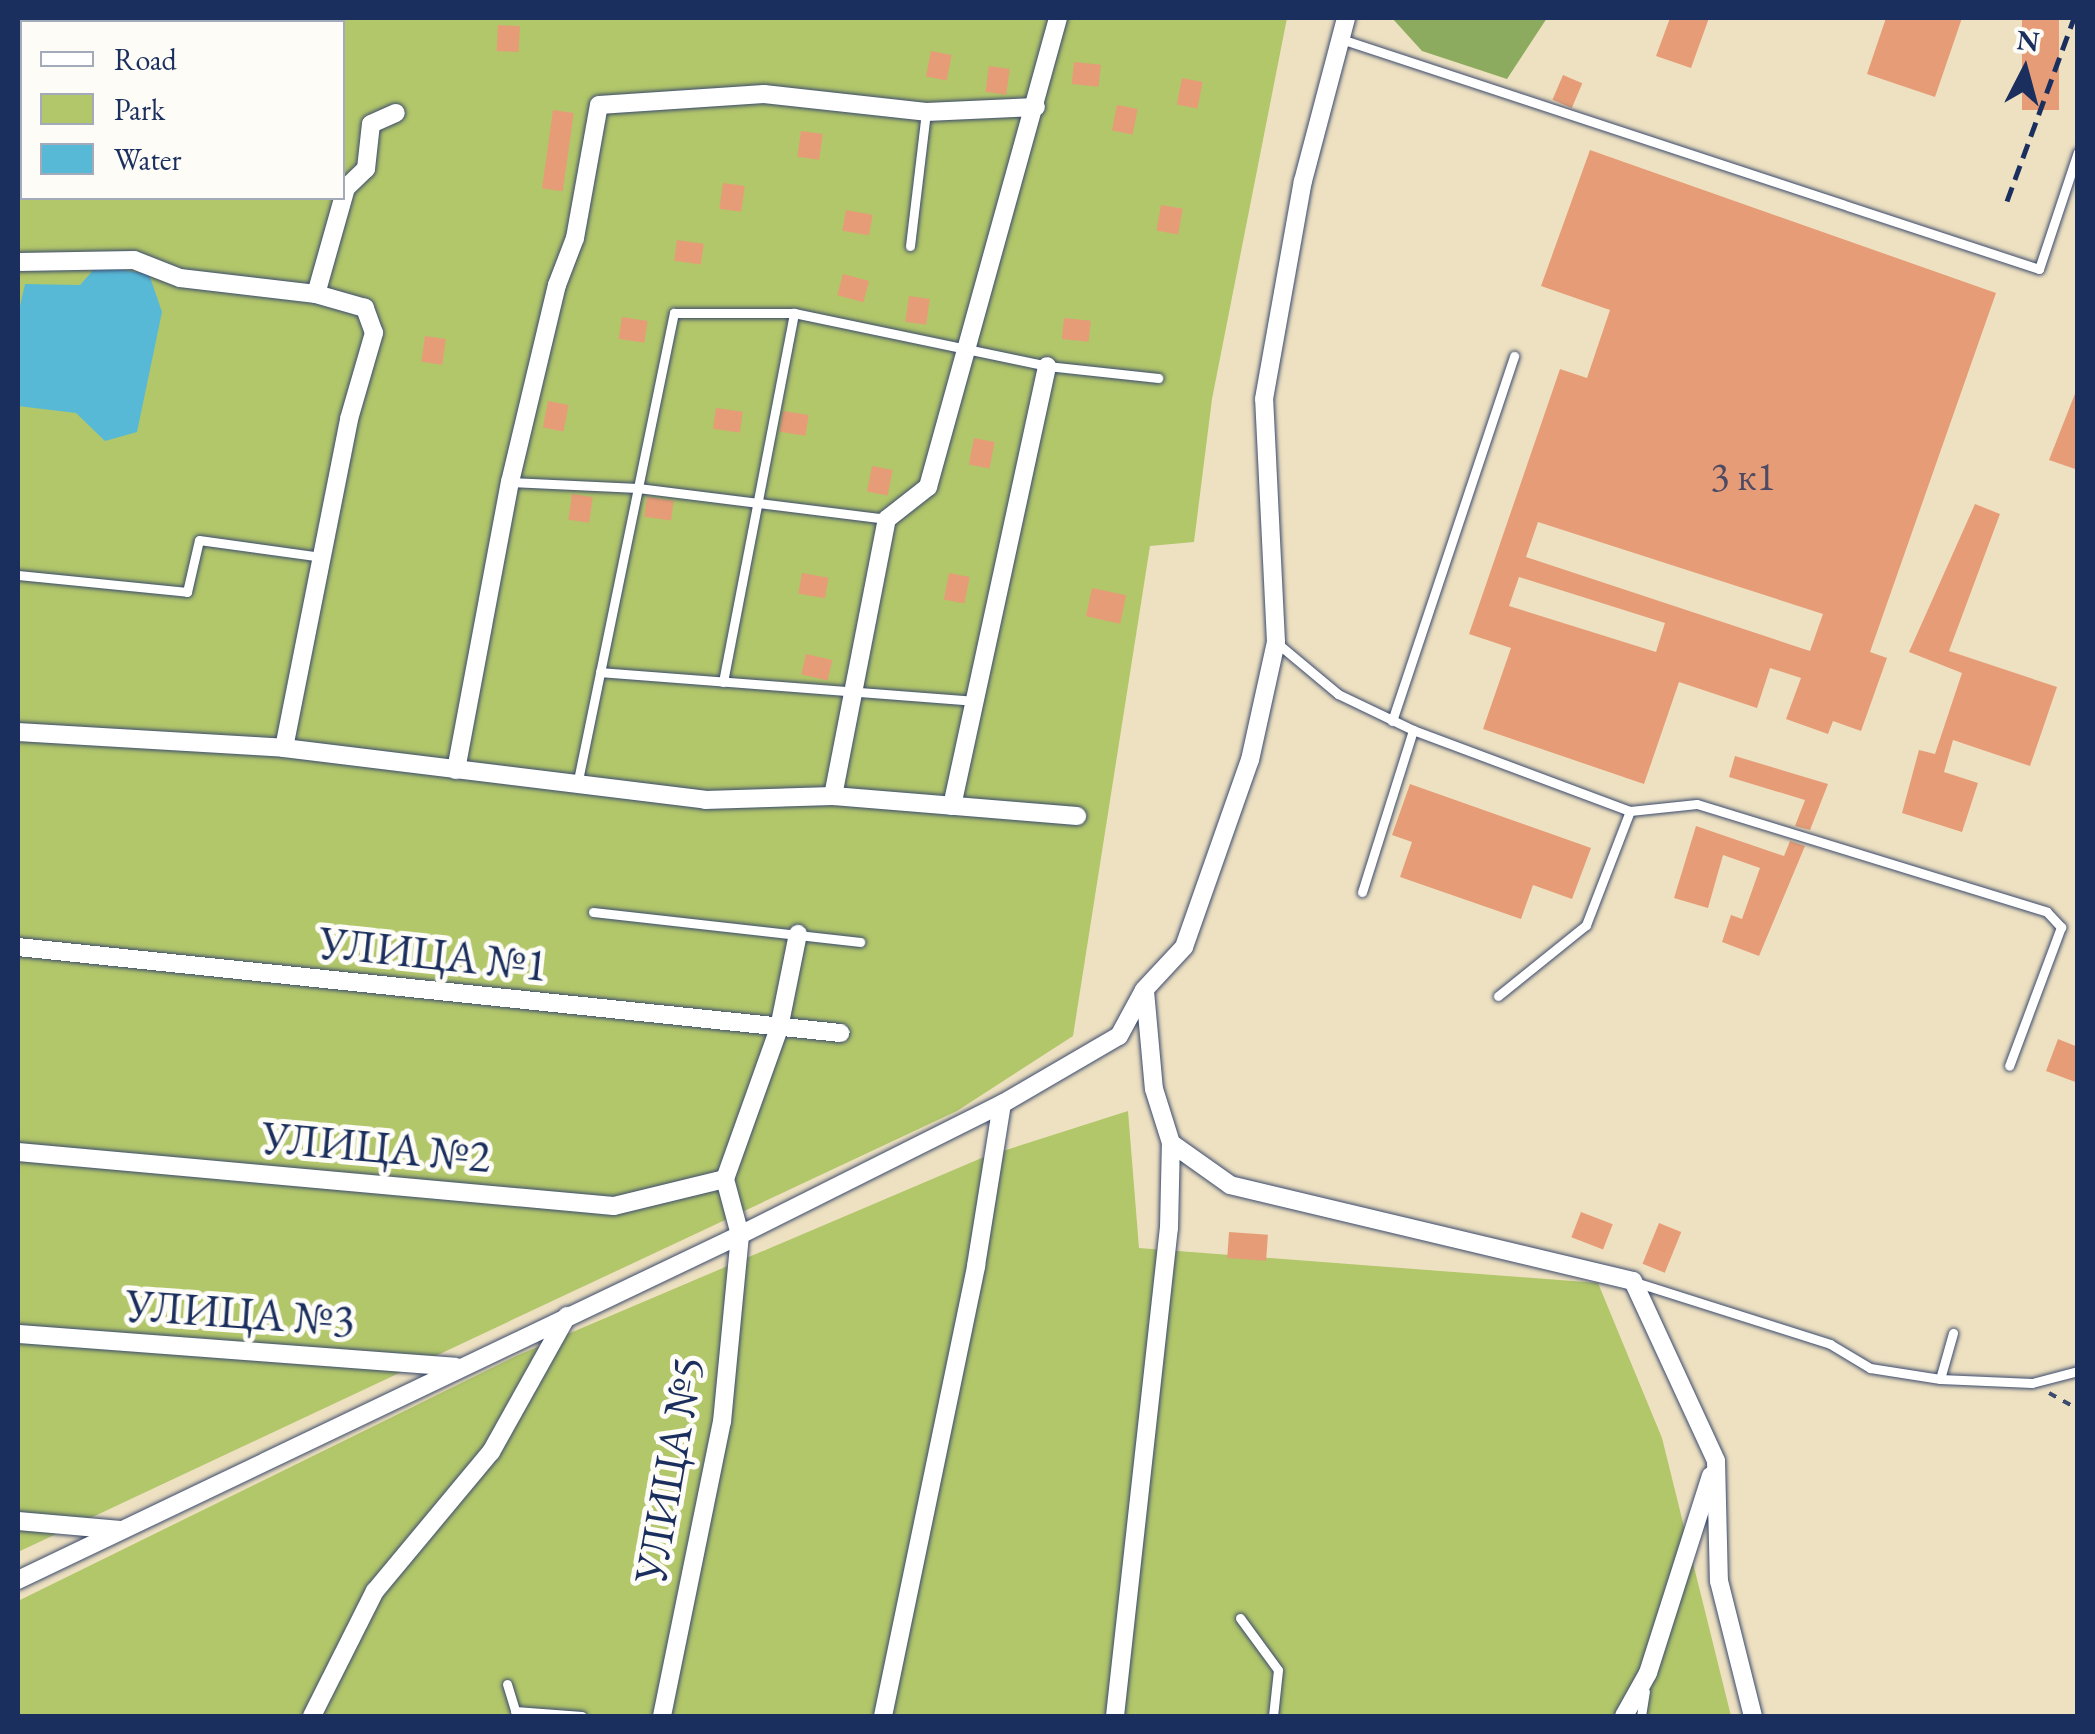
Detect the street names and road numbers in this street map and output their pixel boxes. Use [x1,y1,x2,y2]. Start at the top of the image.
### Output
street label: УЛИЦА №1 [316,915,550,993]
street label: УЛИЦА №2 [259,1110,493,1184]
street label: УЛИЦА №3 [124,1278,356,1348]
street label: УЛИЦА №5 [622,1352,716,1588]

